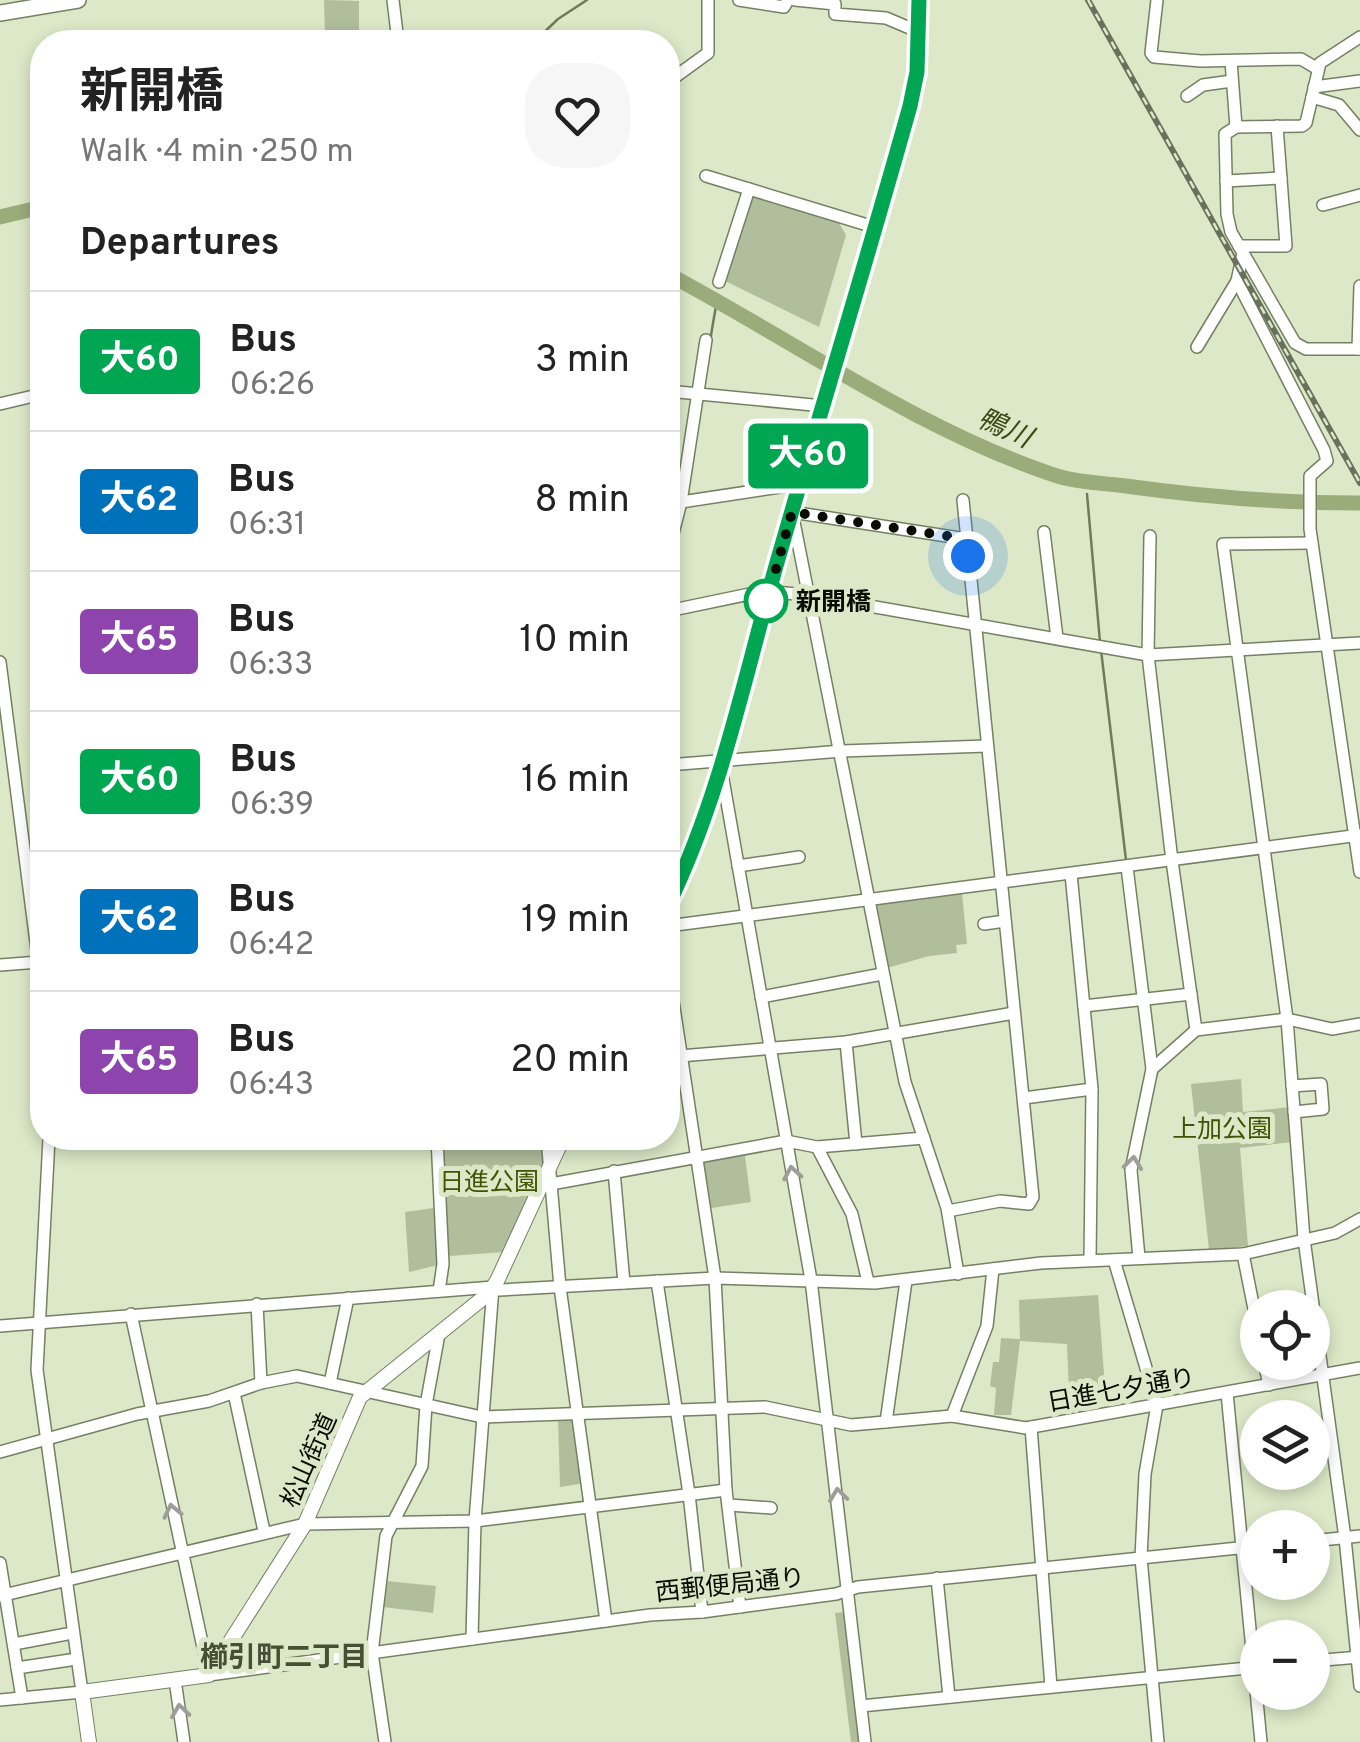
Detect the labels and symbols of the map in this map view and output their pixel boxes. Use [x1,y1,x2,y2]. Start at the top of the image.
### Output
water label: 鴨川 [971,402,1039,459]
line badge: 大60 [750,424,866,488]
your location [943,531,993,581]
marker: 新開橋 [745,580,787,622]
place label: 新開橋 [796,588,871,620]
park label: 上加公園 [1172,1115,1272,1147]
one-way arrow [1122,1155,1143,1171]
one-way arrow [782,1165,803,1181]
park label: 日進公園 [439,1168,539,1200]
street label: 日進七夕通り [1045,1363,1198,1421]
street label: 松山街道 [276,1409,346,1513]
one-way arrow [828,1486,849,1503]
one-way arrow [163,1503,184,1520]
street label: 西郵便局通り [654,1563,807,1611]
district label: 櫛引町二丁目 [200,1641,368,1677]
one-way arrow [170,1702,191,1719]

